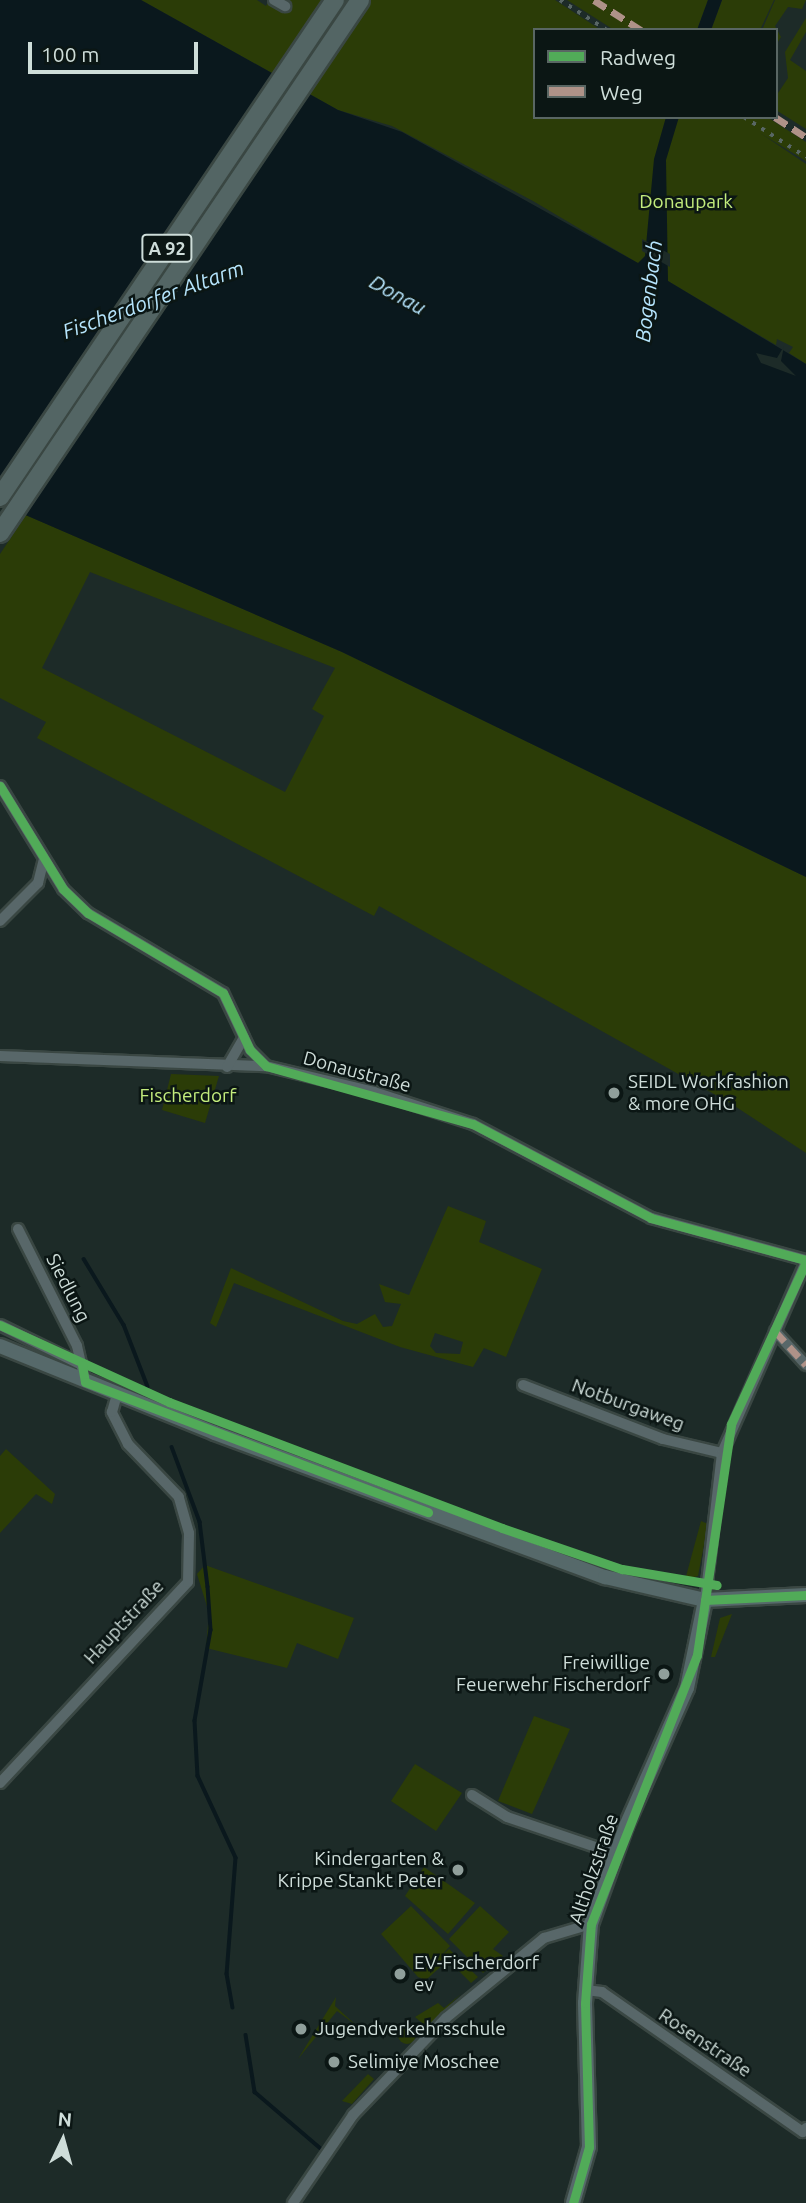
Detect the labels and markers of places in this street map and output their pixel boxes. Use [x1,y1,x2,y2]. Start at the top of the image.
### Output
place label: SEIDL Workfashion & more OHG [628,1071,789,1115]
marker: SEIDL Workfashion & more OHG [606,1085,622,1101]
place label: Freiwillige Feuerwehr Fischerdorf [456,1652,650,1696]
marker: Freiwillige Feuerwehr Fischerdorf [656,1666,672,1682]
place label: Kindergarten & Krippe Stankt Peter [278,1848,444,1892]
marker: Kindergarten & Krippe Stankt Peter [450,1862,466,1878]
place label: EV-Fischerdorf ev [414,1952,539,1996]
marker: EV-Fischerdorf ev [392,1966,408,1982]
place label: Jugendverkehrsschule [315,2018,506,2040]
marker: Jugendverkehrsschule [293,2021,309,2037]
place label: Selimiye Moschee [348,2051,500,2073]
marker: Selimiye Moschee [326,2054,342,2070]

